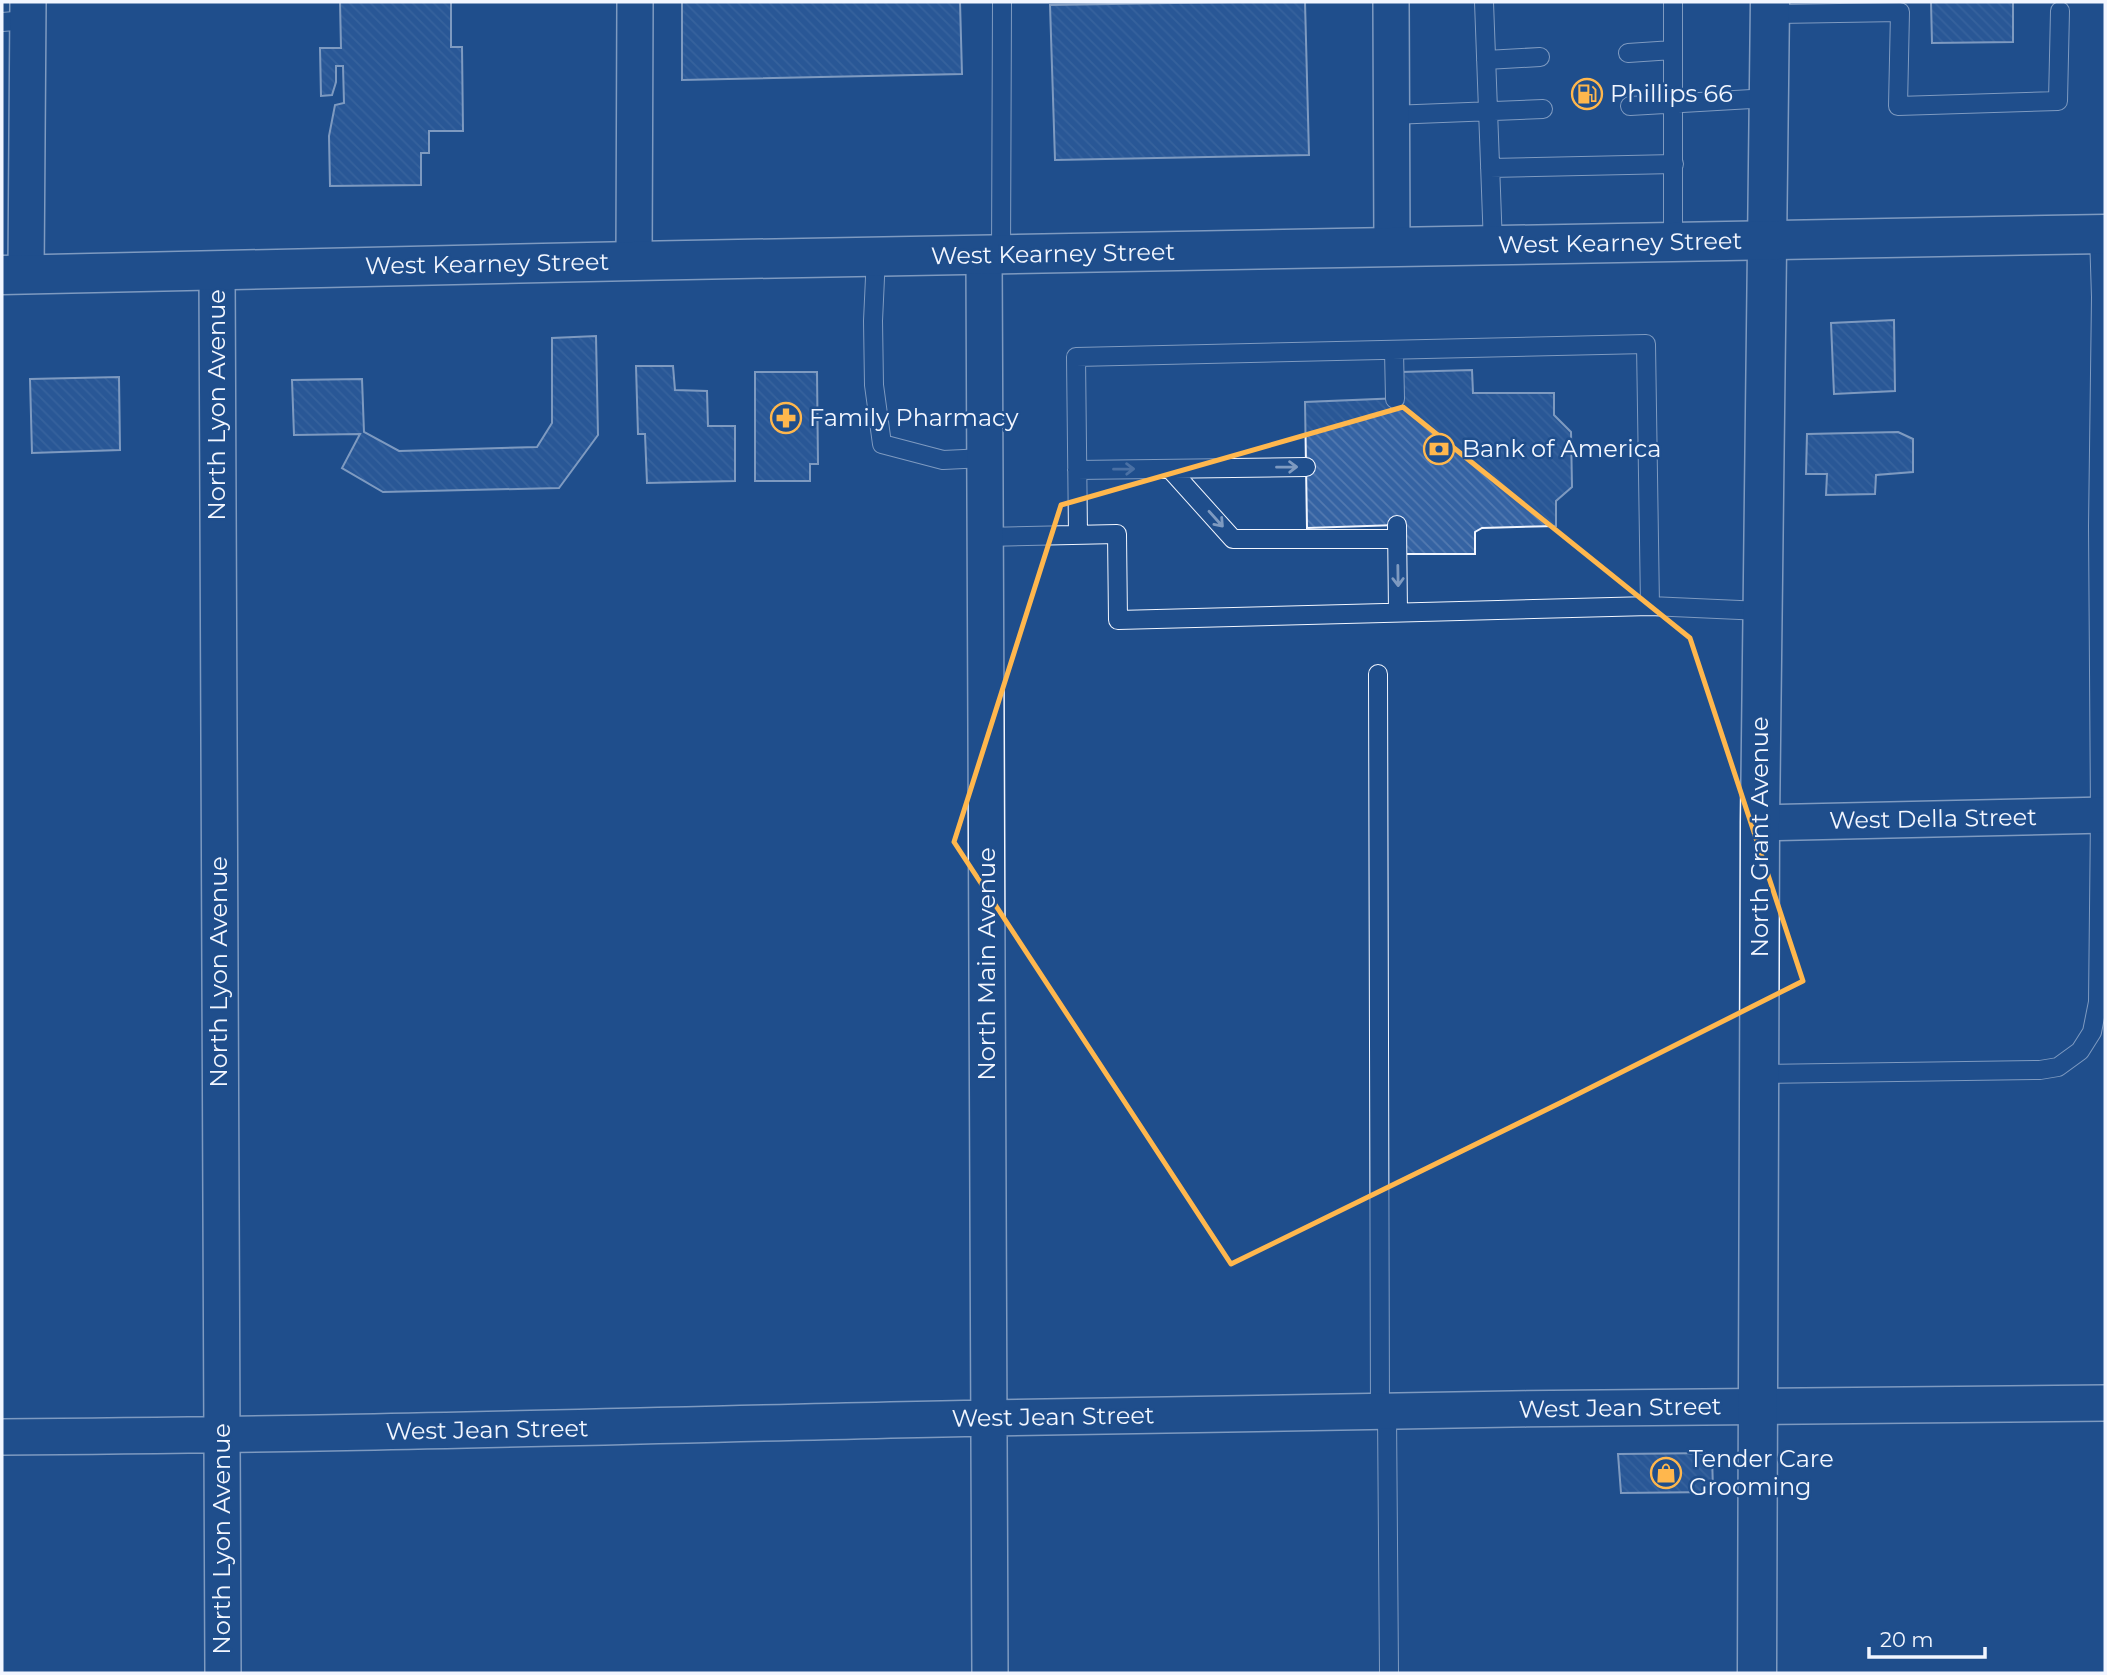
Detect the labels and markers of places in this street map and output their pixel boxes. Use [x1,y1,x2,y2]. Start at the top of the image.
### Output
fuel station icon: Phillips 66 [1570,77,1604,111]
place label: Phillips 66 [1610,79,1733,108]
pharmacy icon: Family Pharmacy [769,401,803,435]
place label: Family Pharmacy [809,403,1019,432]
bank icon: Bank of America [1422,432,1456,466]
place label: Bank of America [1462,434,1661,463]
place label: Tender Care Grooming [1689,1444,1834,1501]
shop icon: Tender Care Grooming [1649,1456,1683,1490]

